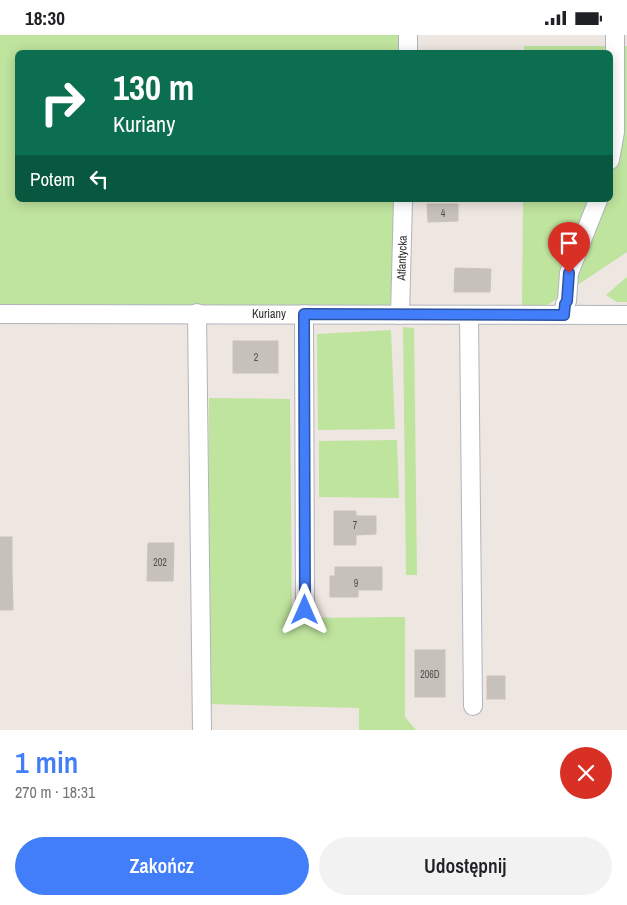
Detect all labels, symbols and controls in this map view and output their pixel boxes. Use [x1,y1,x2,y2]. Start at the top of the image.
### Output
text: 18:30 [25,5,65,31]
text: 130 m [113,64,194,111]
icon: right [30,70,95,135]
text: Kuriany [113,109,175,139]
icon: left [85,165,113,193]
text: Potem [30,166,75,192]
house number: 4 [441,207,446,220]
pin [548,222,590,273]
icon: arrive [555,229,583,257]
street label: Atlantycka [393,235,411,282]
street label: Kuriany [252,306,286,322]
house number: 2 [254,351,259,364]
house number: 7 [353,519,358,532]
house number: 202 [153,556,167,569]
house number: 9 [354,577,359,590]
position arrow [278,583,330,635]
house number: 206D [420,668,440,681]
text: 1 min [15,742,78,782]
button: close [560,747,612,799]
text: 270 m · 18:31 [15,781,95,803]
button: Zakończ [15,837,309,895]
button: Udostępnij [319,837,612,895]

